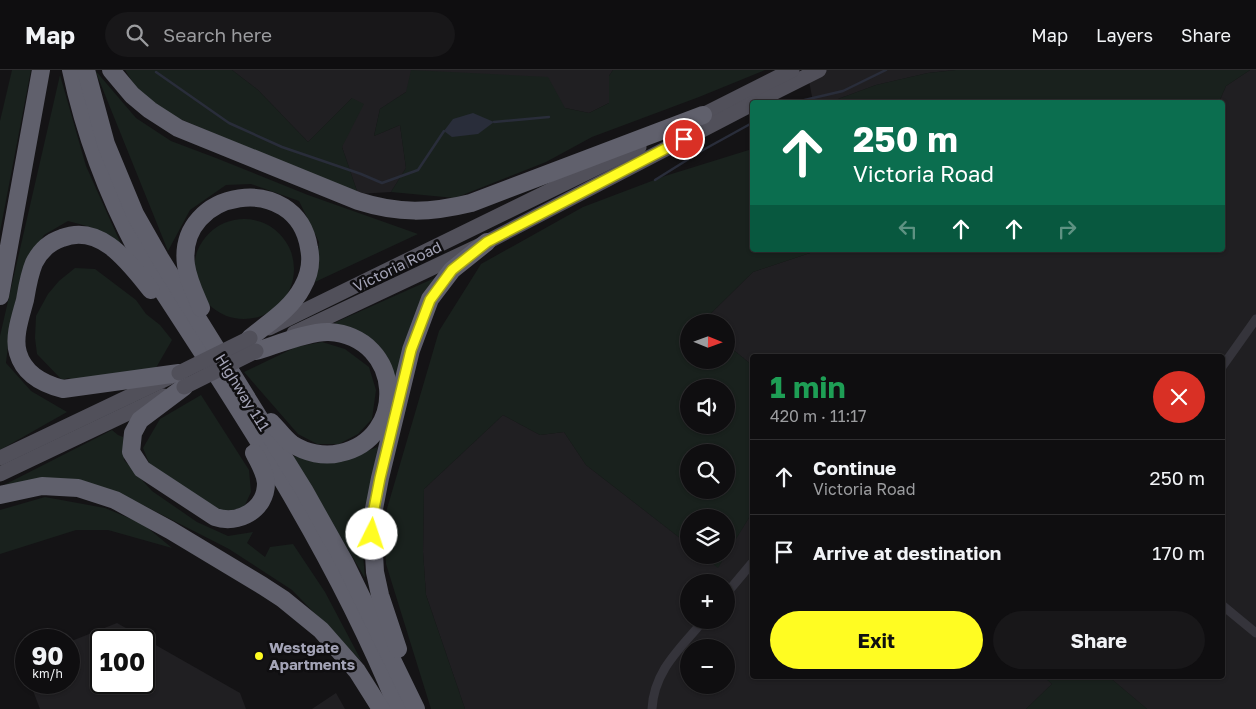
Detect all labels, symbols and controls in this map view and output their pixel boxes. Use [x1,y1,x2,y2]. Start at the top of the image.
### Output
search box [105,12,455,57]
text: Map [25,20,75,49]
icon: search [123,21,151,49]
text: Search here [163,23,272,46]
text: Map [1031,24,1068,46]
text: Layers [1096,24,1153,46]
text: Share [1181,24,1231,46]
pin [663,118,705,160]
text: 250 m [853,118,958,160]
icon: ahead [770,120,835,185]
icon: arrive [670,125,698,153]
text: Victoria Road [853,160,994,187]
icon: left [894,215,922,243]
icon: ahead [947,215,975,243]
icon: ahead [1000,215,1028,243]
icon: right [1053,215,1081,243]
street label: Victoria Road [350,237,444,295]
north arrow [680,314,735,369]
map controls [680,314,735,694]
street label: Highway 111 [212,350,274,434]
text: 1 min [770,369,846,405]
button: close [1153,371,1205,423]
button: sound [680,379,735,434]
text: 420 m · 11:17 [770,406,866,426]
button: search [680,444,735,499]
text: Continue [813,456,896,479]
icon: ahead [770,463,798,491]
text: 250 m [1150,466,1205,489]
text: Victoria Road [813,479,916,499]
position arrow [345,507,397,559]
button: layers [680,509,735,564]
icon: arrive [770,538,798,566]
text: Arrive at destination [813,541,1001,564]
text: 170 m [1152,541,1205,564]
button: + [680,574,735,629]
button: Exit [770,611,983,669]
button: Share [993,611,1205,669]
speed limit sign: 100 [90,629,155,694]
place label: Westgate Apartments [269,638,355,673]
button: − [680,639,735,694]
text: 90 [31,640,64,671]
marker: Westgate Apartments [253,650,265,662]
text: km/h [32,666,63,681]

